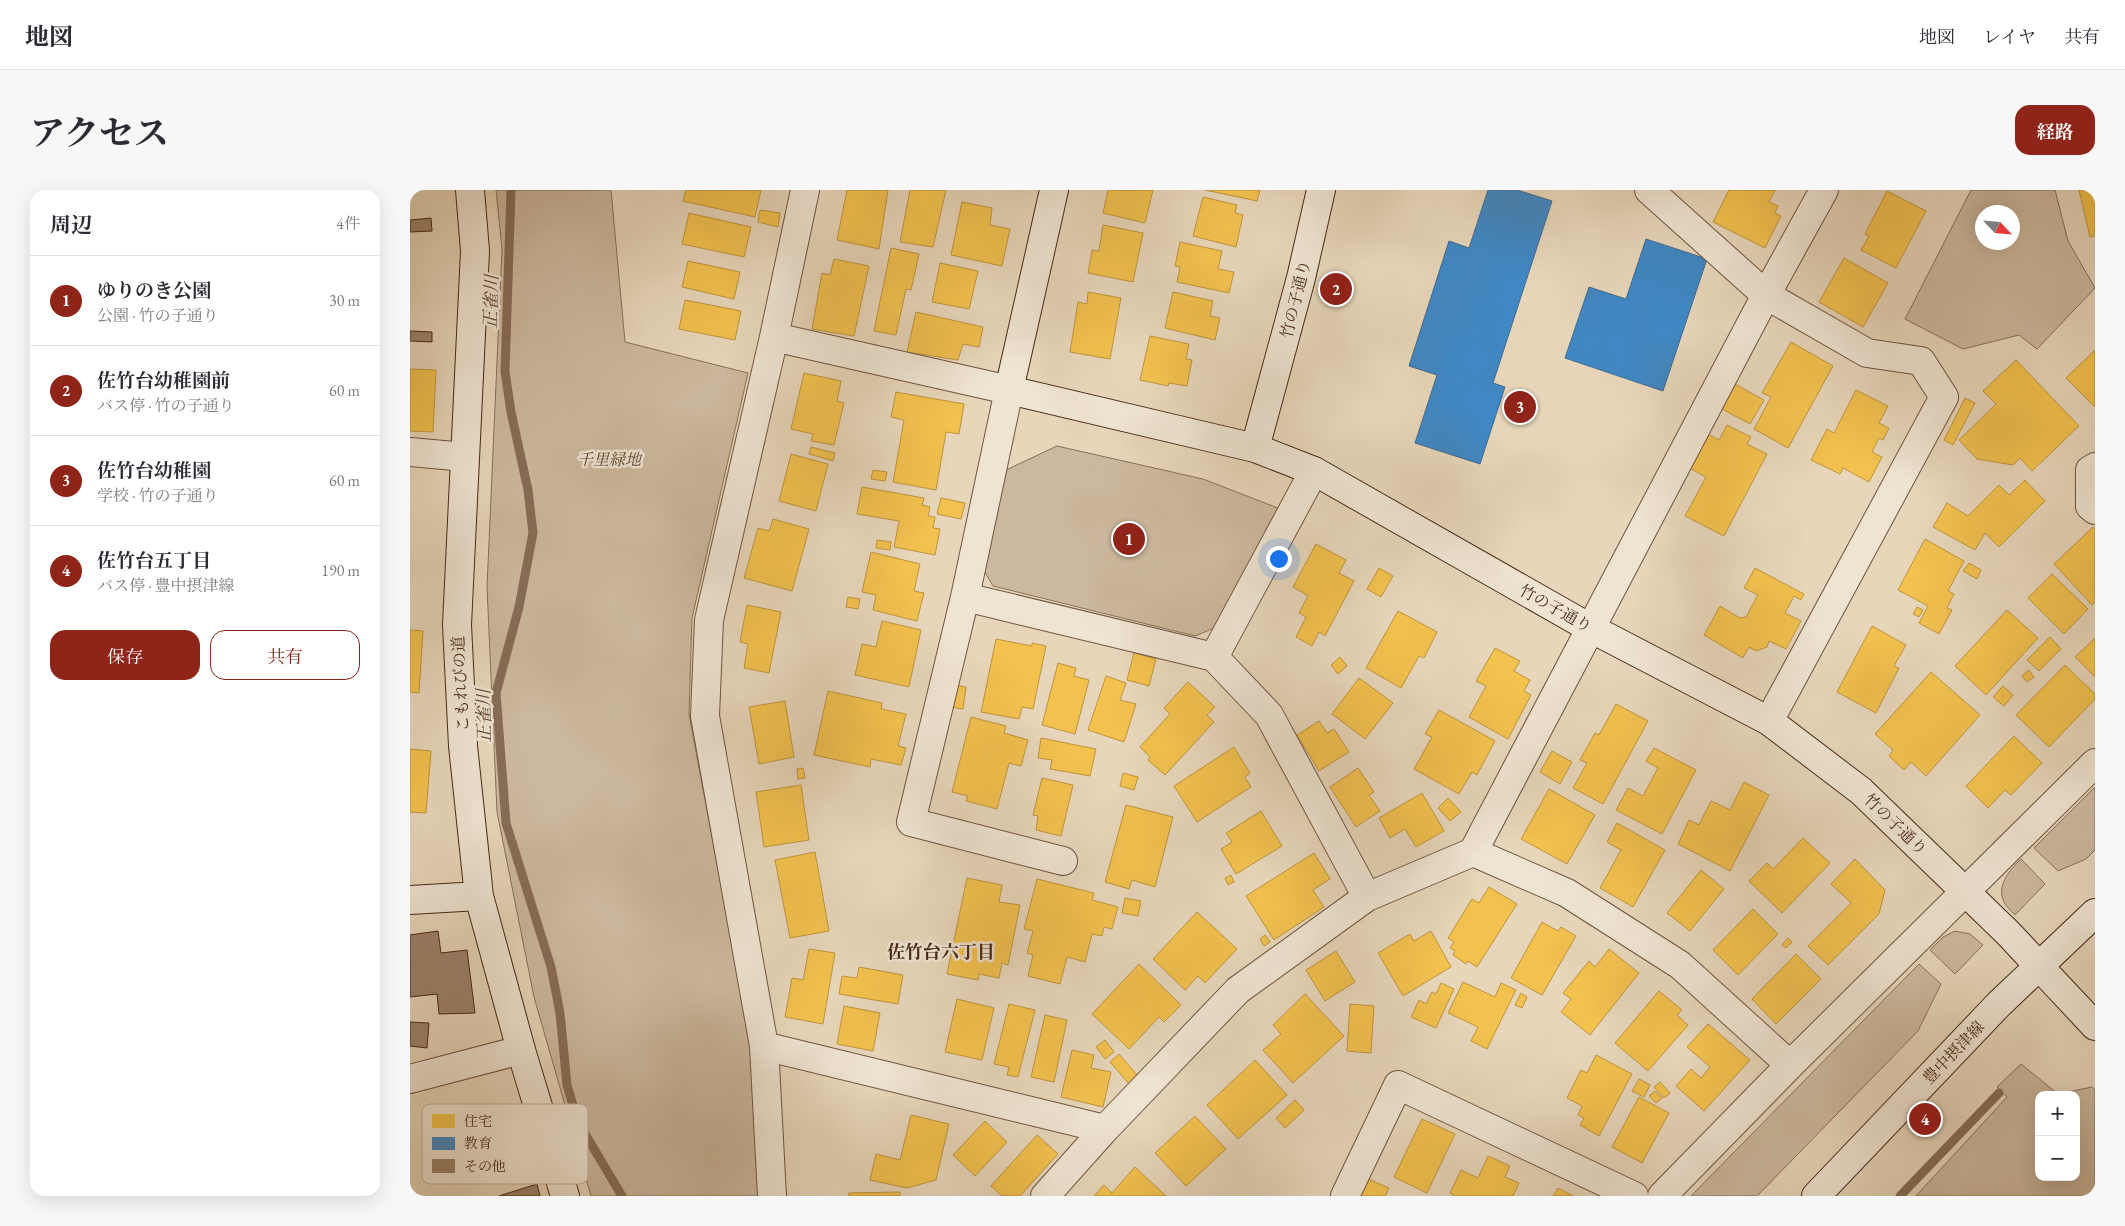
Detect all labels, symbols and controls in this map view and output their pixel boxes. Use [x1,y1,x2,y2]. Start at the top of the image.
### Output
text: 地図 [25,21,73,52]
text: 地図 [1919,25,1955,48]
text: レイヤ [1983,25,2036,48]
text: 共有 [2064,25,2100,48]
button: 経路 [2015,105,2095,155]
text: アクセス [30,110,169,155]
north arrow [1975,205,2020,250]
text: 周辺 [50,211,92,238]
text: 4件 [336,213,360,234]
street label: 竹の子通り [1276,258,1315,340]
pin: 2 [1320,270,1352,308]
water label: 正雀川 [478,273,503,329]
text: ゆりのき公園 [97,278,211,303]
text: 1 [62,290,70,311]
text: 30 m [329,290,360,311]
text: 公園 · 竹の子通り [97,305,219,326]
text: 佐竹台幼稚園前 [97,368,230,393]
text: 2 [62,380,70,401]
text: 60 m [329,380,360,401]
pin: 3 [1504,388,1536,426]
text: バス停 · 竹の子通り [97,395,235,416]
park label: 千里緑地 [577,449,643,470]
text: 佐竹台幼稚園 [97,458,211,483]
text: 3 [62,470,70,491]
text: 60 m [329,470,360,491]
text: 学校 · 竹の子通り [97,485,219,506]
pin: 1 [1113,520,1145,558]
your location [1266,546,1292,572]
text: 佐竹台五丁目 [97,548,211,573]
text: 4 [62,560,70,581]
text: 190 m [321,560,360,581]
text: バス停 · 豊中摂津線 [97,575,235,596]
street label: 竹の子通り [1516,580,1596,637]
button: 保存 [50,630,200,680]
button: 共有 [210,630,360,680]
street label: こもれびの道 [448,635,473,732]
water label: 正雀川 [471,687,495,743]
street label: 竹の子通り [1860,789,1932,860]
district label: 佐竹台六丁目 [887,940,995,963]
street label: 豊中摂津線 [1918,1016,1989,1088]
map controls [2035,1091,2080,1181]
button: + [2035,1091,2080,1136]
pin: 4 [1909,1100,1941,1138]
legend [422,1104,588,1184]
text: 住宅 [464,1112,492,1130]
text: 教育 [464,1134,492,1152]
button: − [2035,1136,2080,1181]
text: その他 [464,1157,506,1175]

